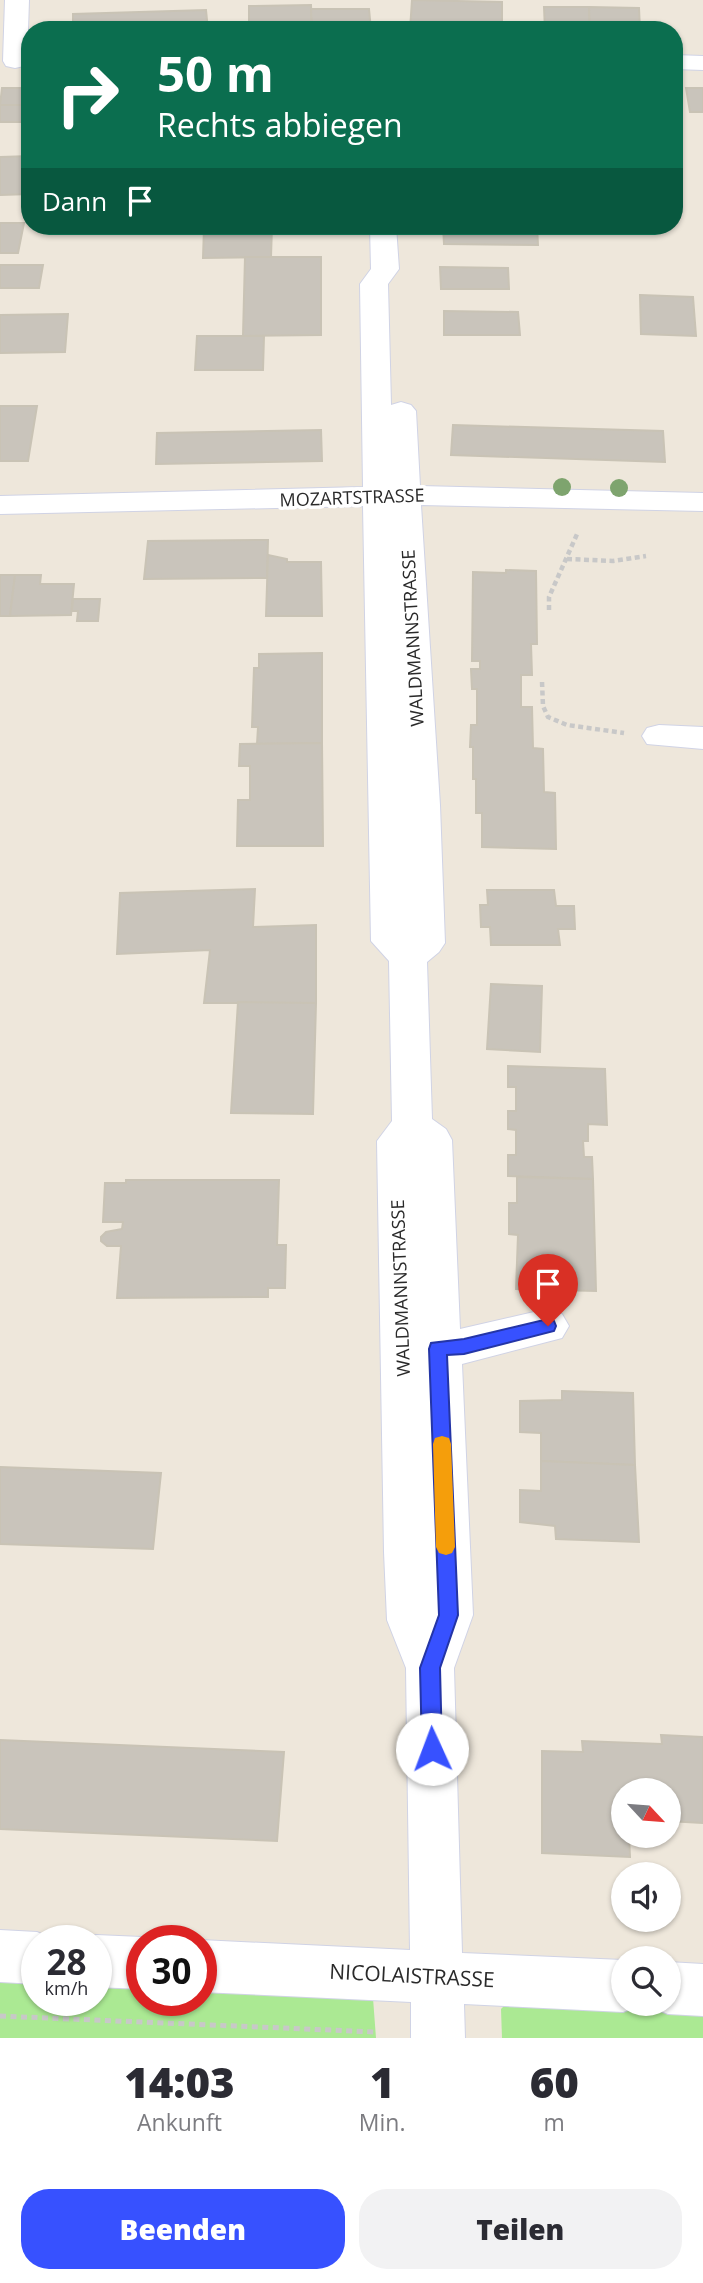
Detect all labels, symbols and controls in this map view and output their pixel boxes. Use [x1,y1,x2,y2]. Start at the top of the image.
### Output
text: 50 m [157,40,274,106]
icon: right [42,49,133,140]
text: Rechts abbiegen [157,103,403,146]
icon: arrive [121,182,159,220]
text: Dann [42,183,107,219]
street label: MOZARTSTRASSE [279,482,425,512]
street label: WALDMANNSTRASSE [395,549,429,727]
street label: WALDMANNSTRASSE [385,1199,415,1377]
pin [518,1254,578,1326]
icon: arrive [529,1265,567,1303]
position arrow [395,1712,469,1786]
north arrow [611,1778,681,1848]
map controls [611,1778,681,2016]
button: sound [611,1862,681,1932]
speed limit sign: 30 [126,1925,217,2016]
text: 28 [46,1938,87,1985]
button: search [611,1946,681,2016]
street label: NICOLAISTRASSE [329,1957,495,1993]
text: km/h [45,1976,88,2000]
text: 14:03 [124,2053,235,2110]
text: 1 [370,2053,394,2110]
text: 60 [530,2053,579,2110]
text: Ankunft [137,2106,222,2138]
text: Min. [359,2106,406,2138]
text: m [544,2106,565,2138]
button: Beenden [21,2189,345,2269]
button: Teilen [359,2189,682,2269]

